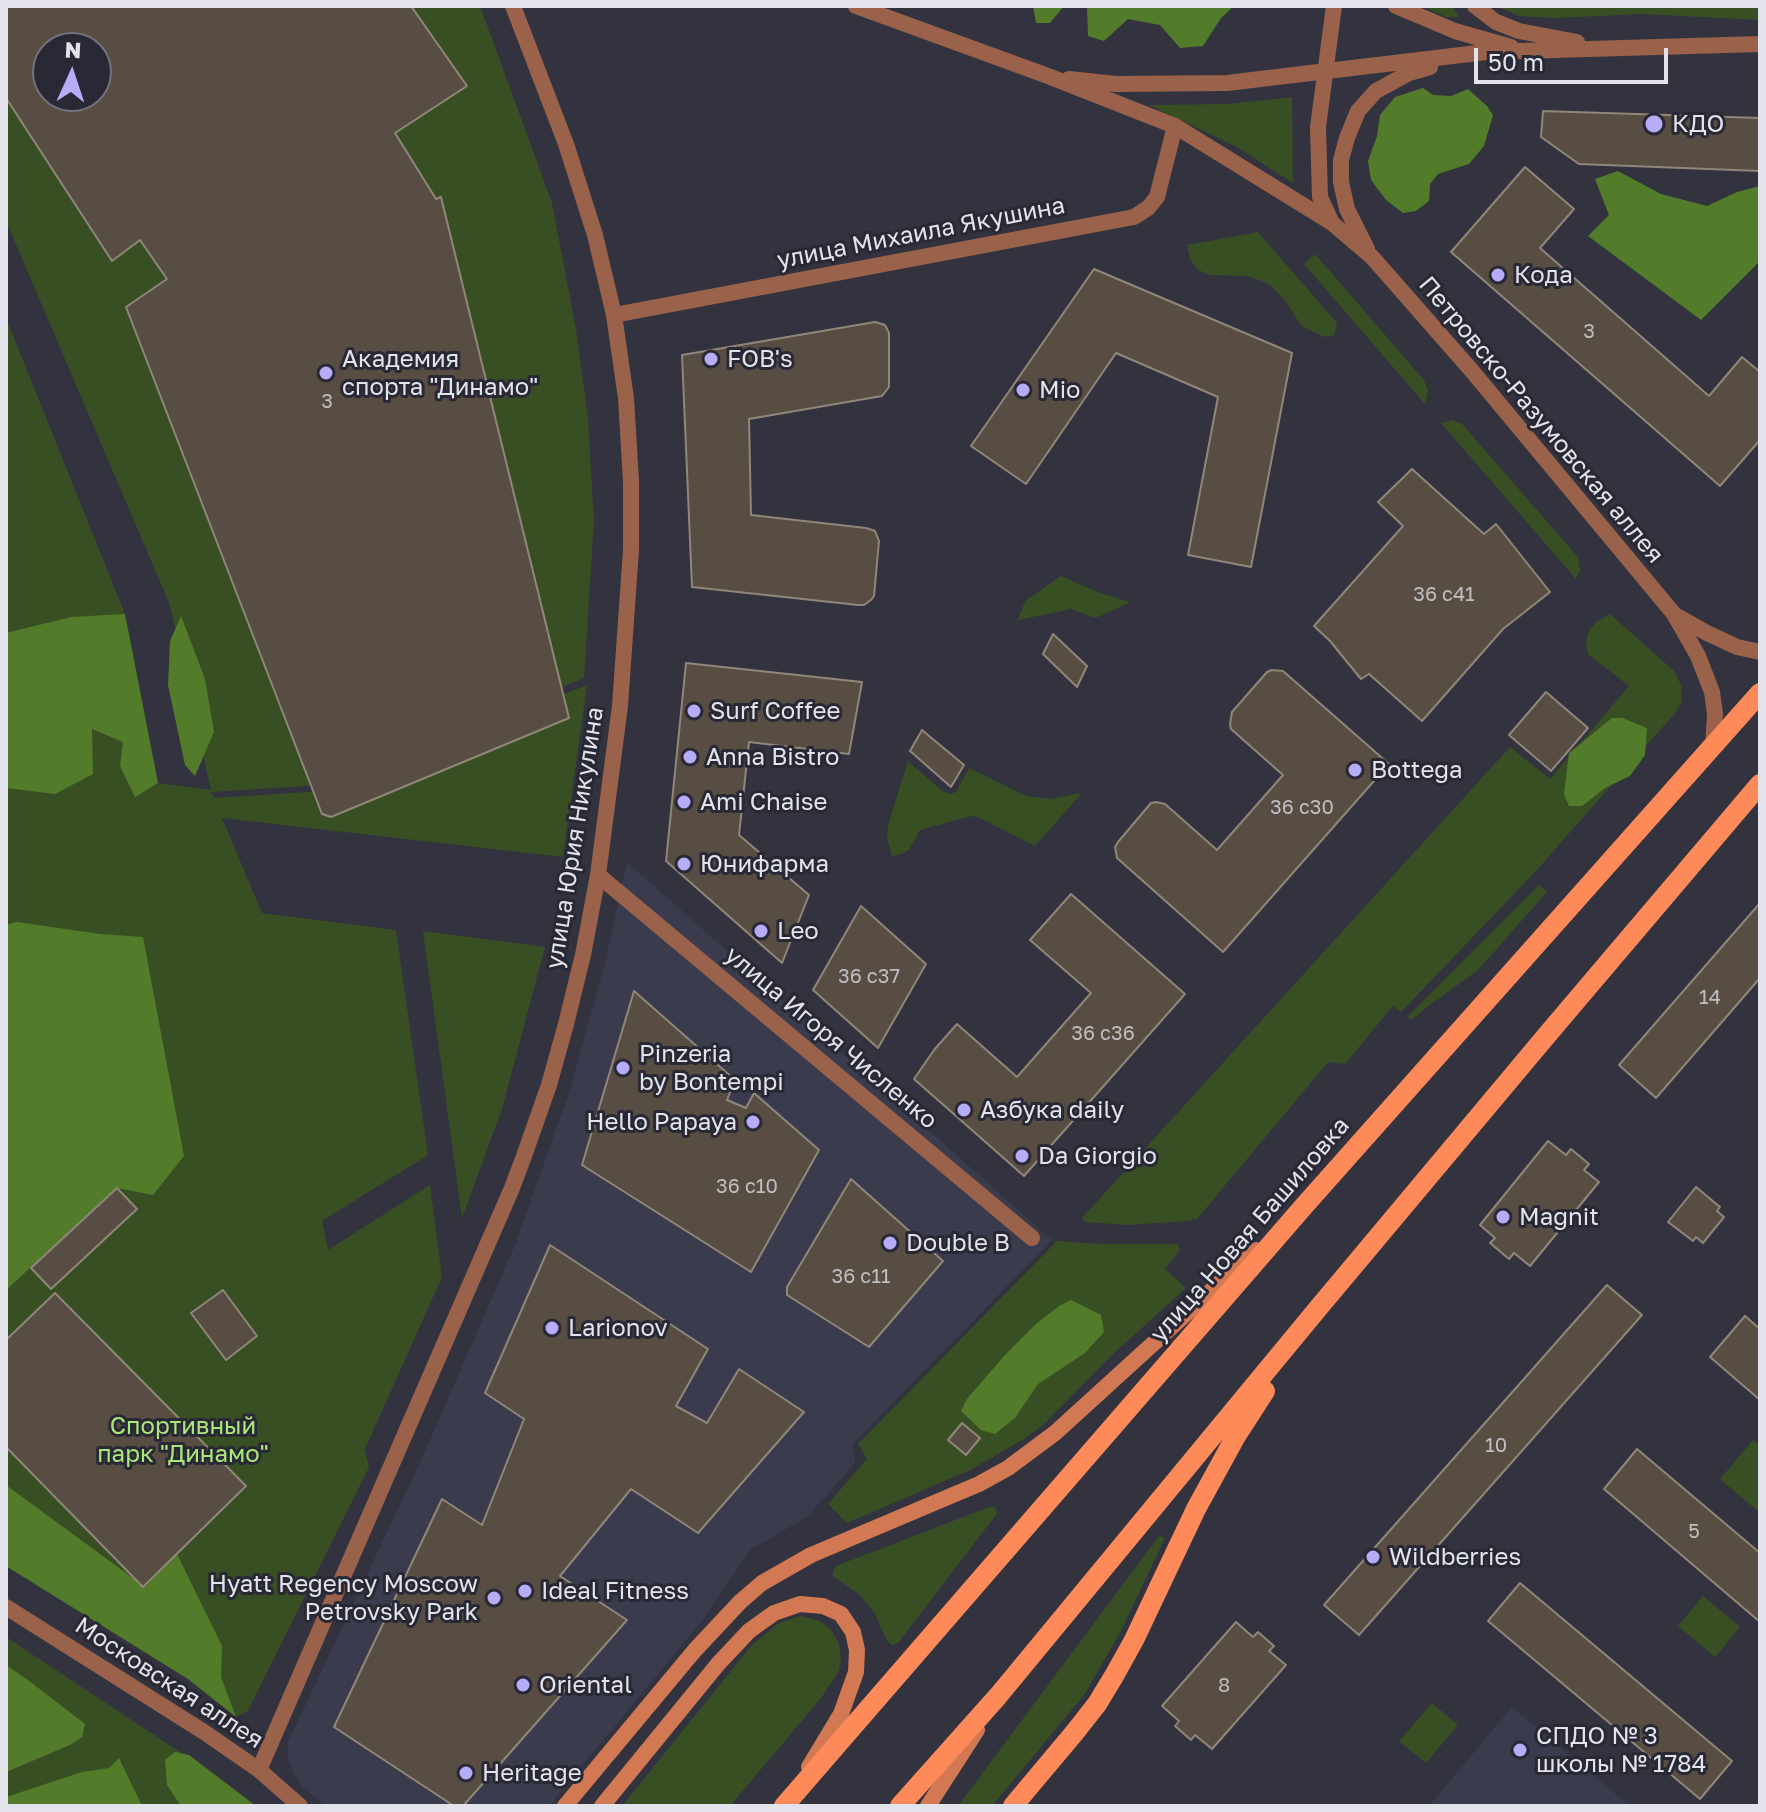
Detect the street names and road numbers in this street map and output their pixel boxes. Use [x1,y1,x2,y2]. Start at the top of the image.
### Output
street label: улица Михаила Якушина [775,191,1067,275]
street label: Петровско-Разумовская аллея [1413,271,1669,569]
street label: улица Юрия Никулина [540,705,610,971]
street label: улица Игоря Численко [719,941,943,1135]
street label: улица Новая Башиловка [1145,1112,1355,1348]
street label: Московская аллея [70,1611,268,1755]

